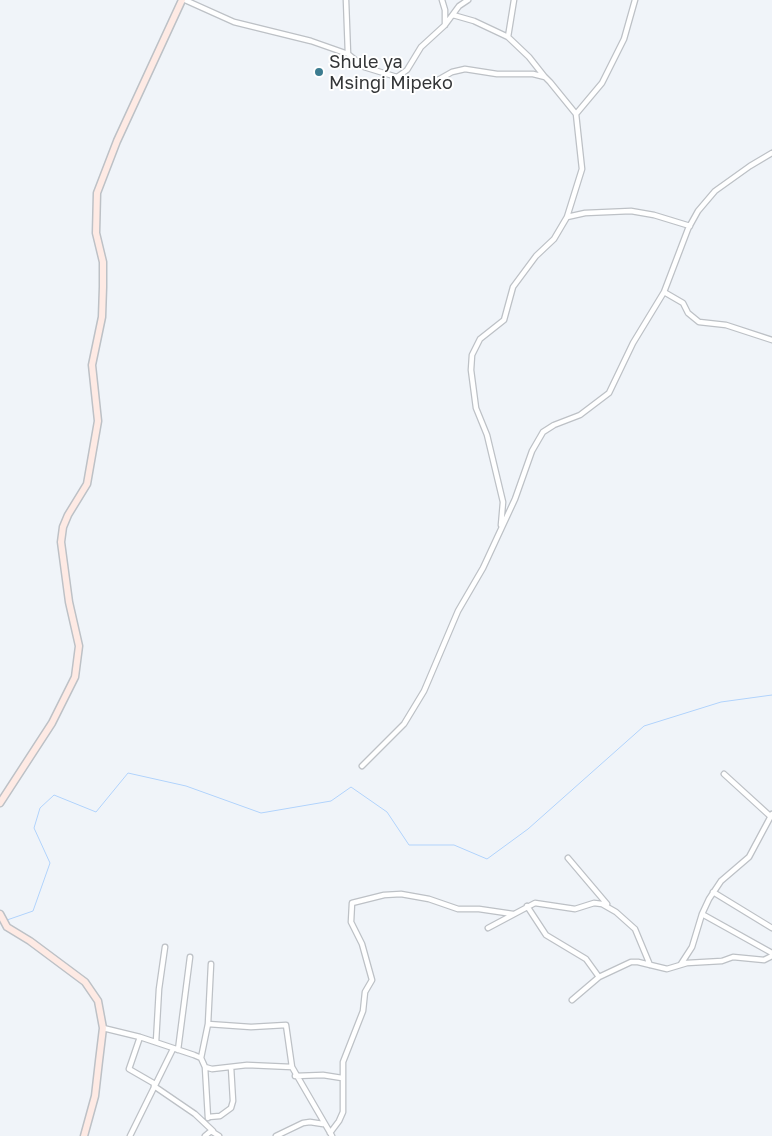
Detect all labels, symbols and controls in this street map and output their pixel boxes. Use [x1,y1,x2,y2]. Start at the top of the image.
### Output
place label: Shule ya Msingi Mipeko [329,51,453,94]
marker: Shule ya Msingi Mipeko [313,66,325,78]

